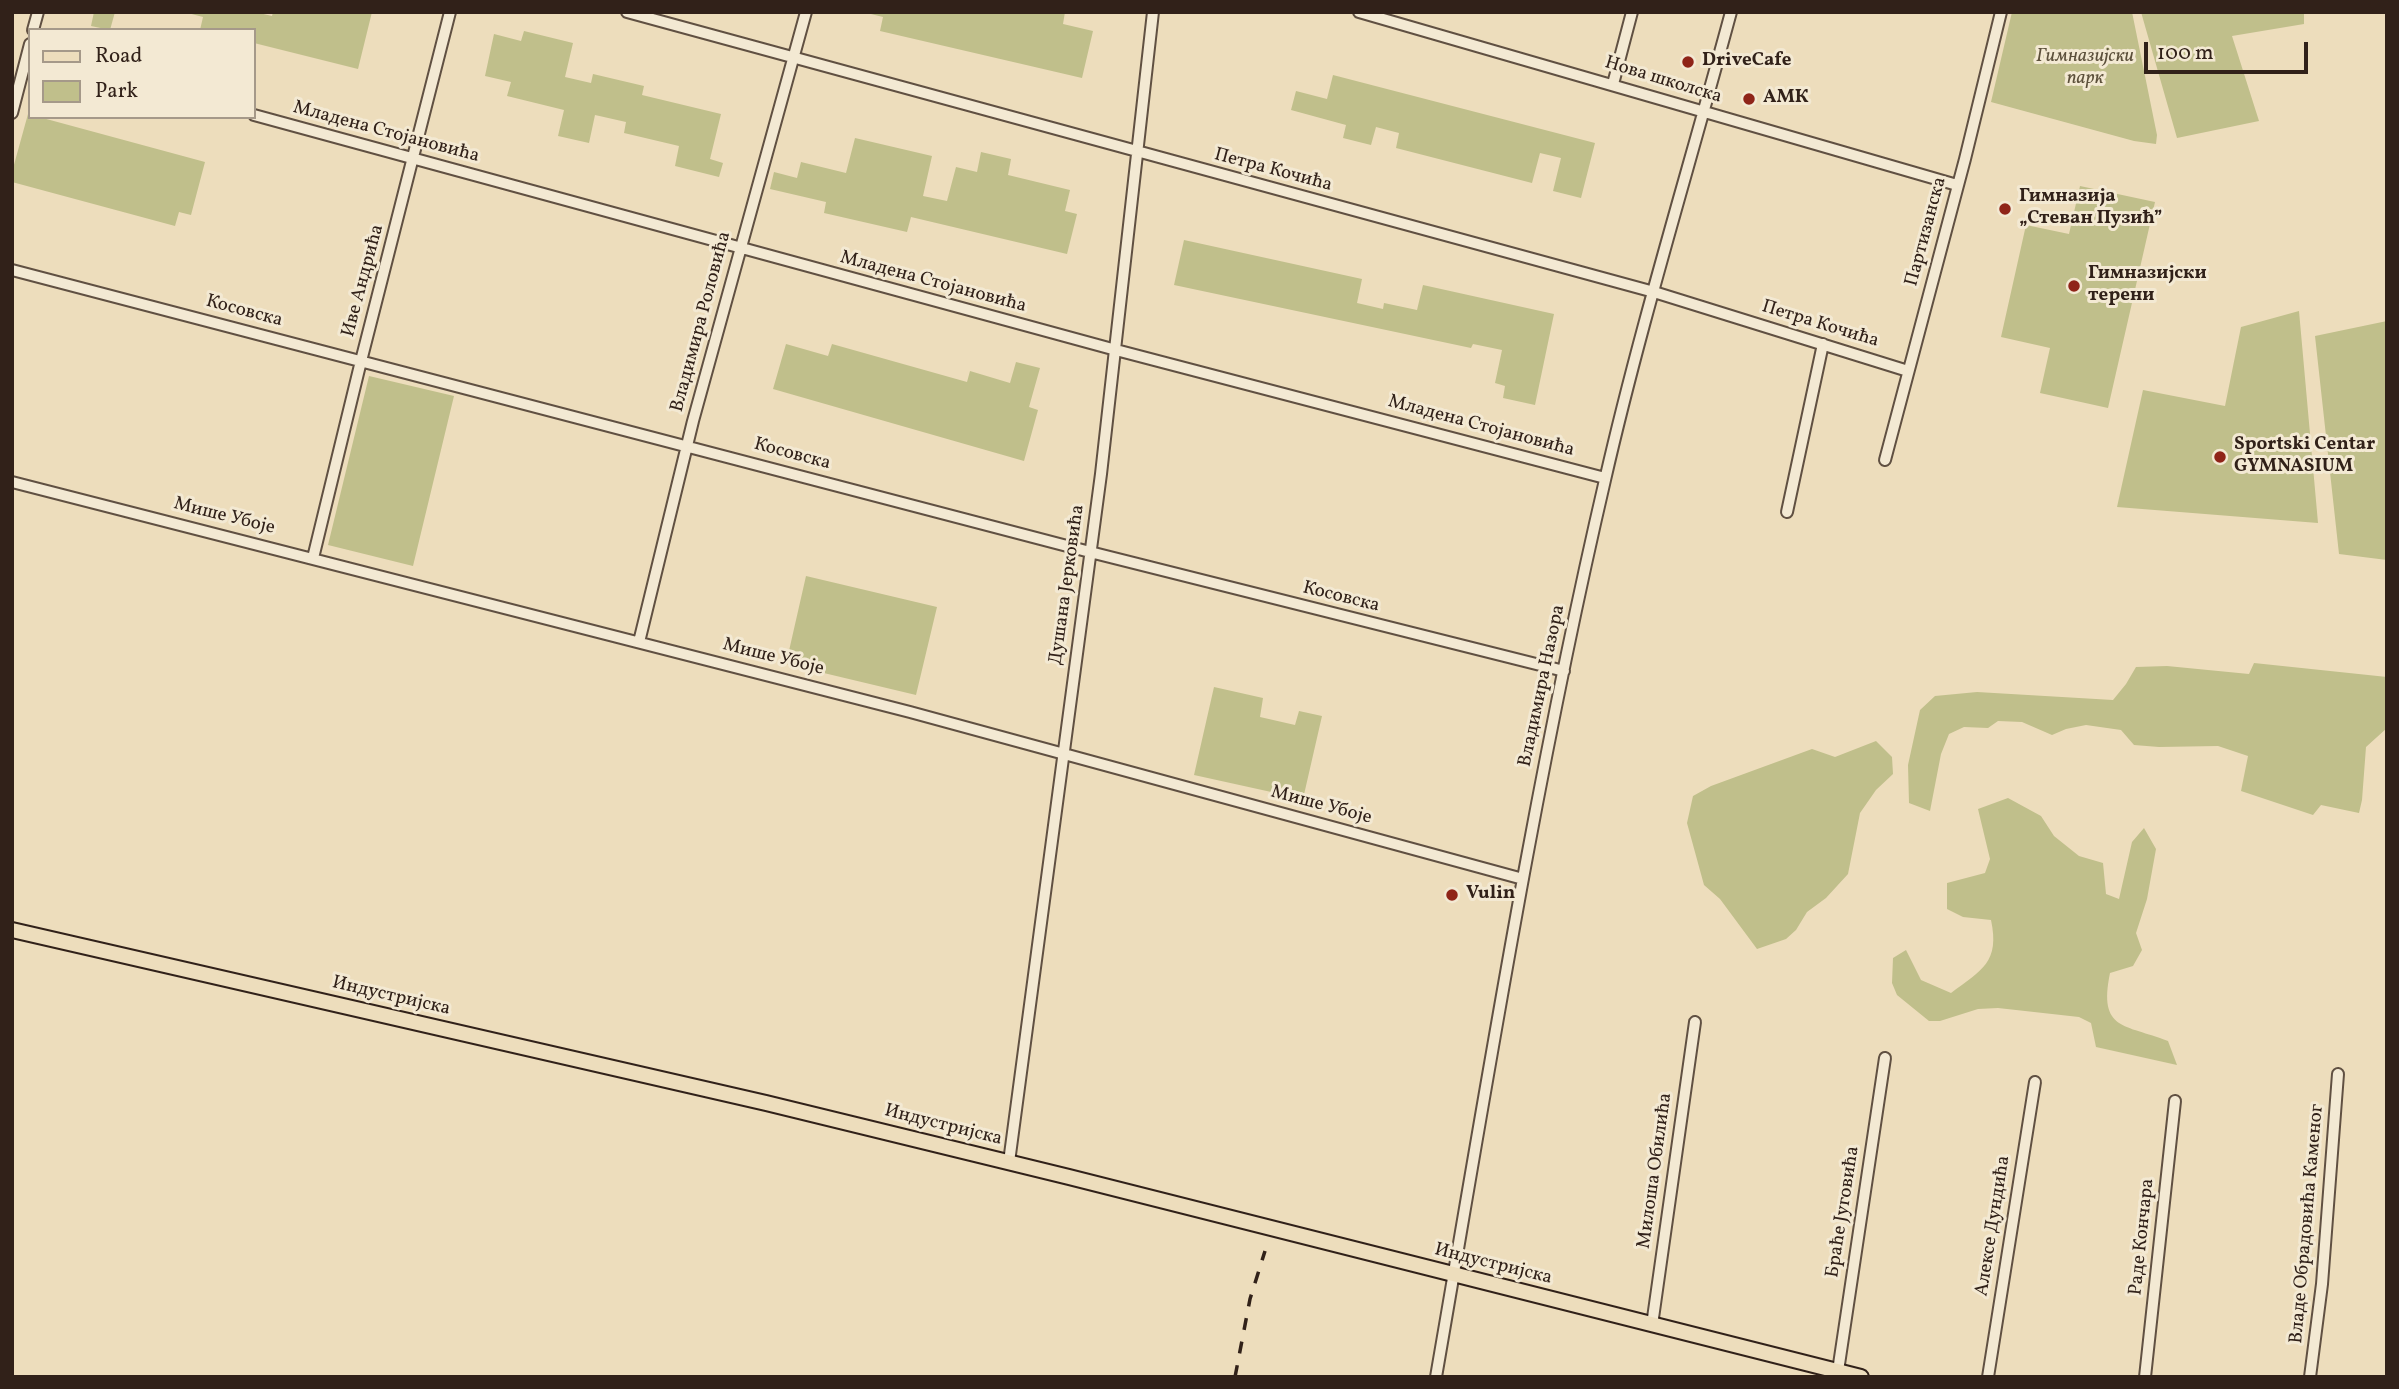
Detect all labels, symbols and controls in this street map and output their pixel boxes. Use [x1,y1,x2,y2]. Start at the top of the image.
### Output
legend [28,28,256,119]
scale bar [2147,28,2312,72]
text: 100 m [2157,39,2214,68]
text: Road [95,42,142,71]
park label: Гимназијски парк [2036,47,2134,91]
place label: DriveCafe [1702,51,1791,73]
street label: Нова школска [1602,52,1724,110]
marker: DriveCafe [1680,54,1696,70]
text: Park [95,77,138,106]
place label: АМК [1763,88,1809,110]
marker: АМК [1741,91,1757,107]
street label: Младена Стојановића [290,97,482,169]
street label: Петра Кочића [1211,144,1335,198]
street label: Партизанска [1901,175,1953,289]
place label: Гимназија „Стеван Пузић” [2019,187,2162,231]
marker: Гимназија „Стеван Пузић” [1997,201,2013,217]
street label: Иве Андрића [338,222,390,340]
street label: Владимира Роловића [667,229,737,415]
street label: Младена Стојановића [837,247,1029,319]
place label: Гимназијски терени [2088,264,2207,308]
marker: Гимназијски терени [2066,278,2082,294]
street label: Косовска [203,291,285,333]
street label: Петра Кочића [1759,296,1881,354]
street label: Младена Стојановића [1385,391,1577,463]
street label: Косовска [751,434,833,476]
place label: Sportski Centar GYMNASIUM [2234,435,2375,479]
marker: Sportski Centar GYMNASIUM [2212,449,2228,465]
street label: Мише Убоје [171,493,277,541]
street label: Душана Јерковића [1045,503,1091,667]
street label: Косовска [1300,577,1382,619]
street label: Владимира Назора [1515,603,1571,769]
street label: Мише Убоје [720,634,826,682]
street label: Мише Убоје [1268,782,1374,830]
place label: Vulin [1466,884,1515,906]
marker: Vulin [1444,887,1460,903]
street label: Индустријска [330,972,452,1022]
street label: Милоша Обилића [1634,1092,1678,1250]
street label: Индустријска [882,1100,1004,1152]
street label: Владе Обрадовића Каменог [2286,1103,2330,1345]
street label: Браће Југовића [1822,1145,1866,1279]
street label: Алексе Дундића [1972,1154,2016,1298]
street label: Раде Кончара [2126,1177,2160,1297]
street label: Индустријска [1432,1239,1554,1291]

